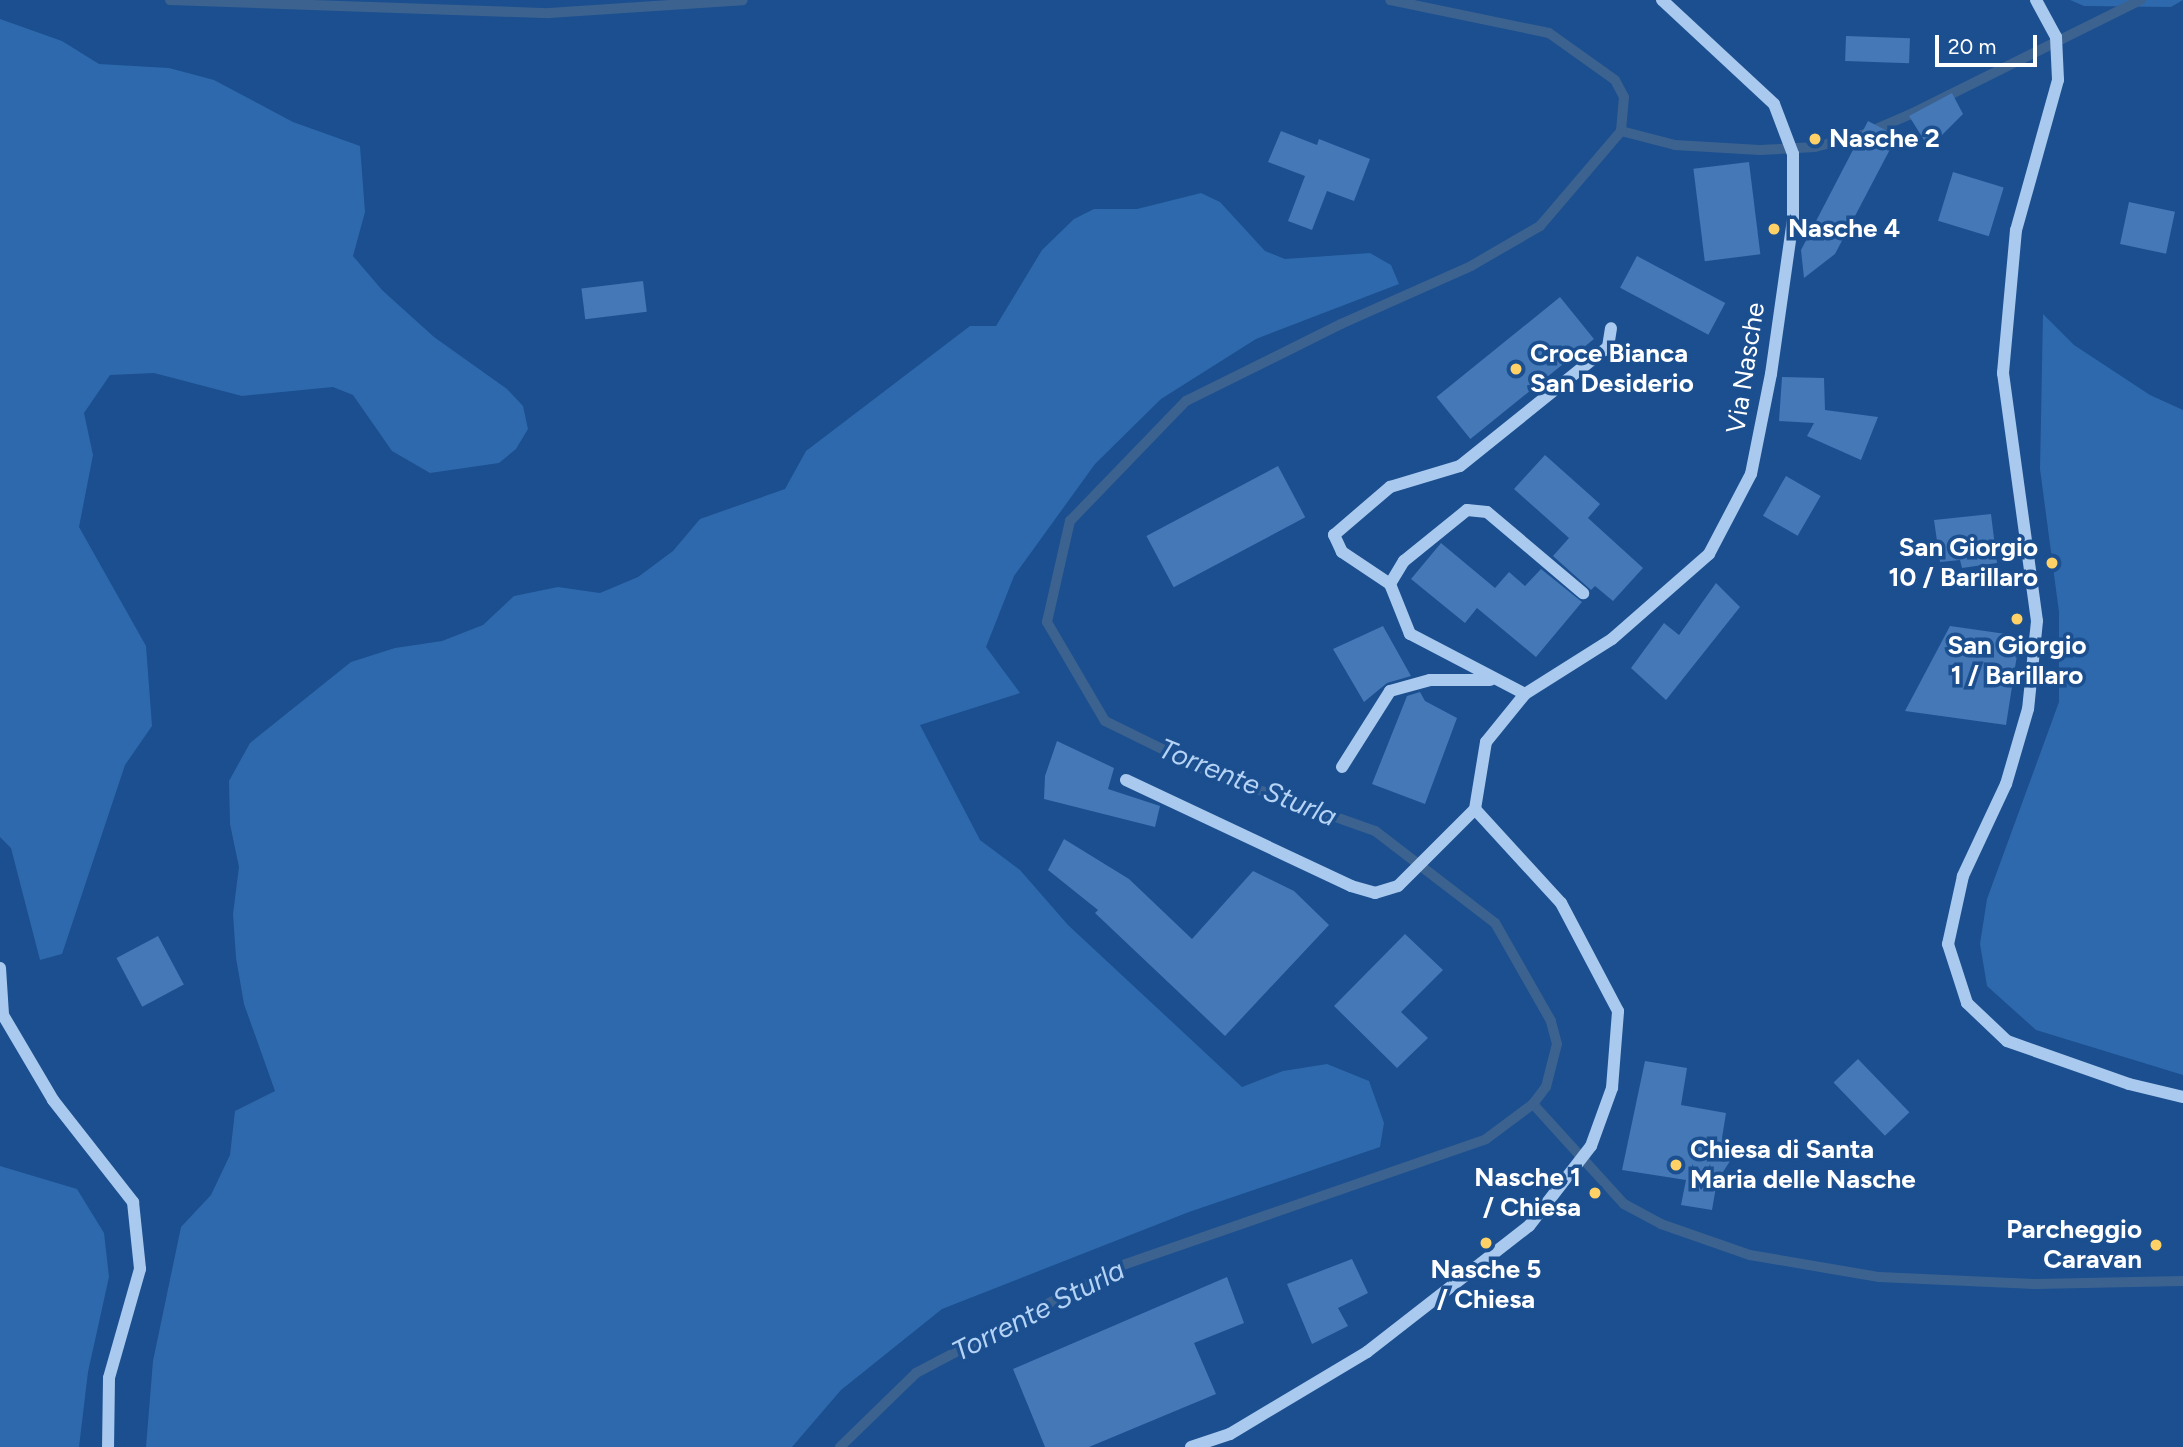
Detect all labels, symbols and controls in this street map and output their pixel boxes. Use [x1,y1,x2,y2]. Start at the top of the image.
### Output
scale bar [1938,21,2039,65]
text: 20 m [1948,34,1996,59]
place label: Nasche 2 [1829,123,1940,155]
marker: Nasche 2 [1807,131,1823,147]
place label: Nasche 4 [1788,213,1900,245]
marker: Nasche 4 [1766,221,1782,237]
street label: Via Nasche [1720,300,1772,436]
place label: Croce Bianca San Desiderio [1530,338,1694,400]
marker: Croce Bianca San Desiderio [1508,361,1524,377]
place label: San Giorgio 10 / Barillaro [1889,532,2038,594]
marker: San Giorgio 10 / Barillaro [2044,555,2060,571]
marker: San Giorgio 1 / Barillaro [2009,611,2025,627]
place label: San Giorgio 1 / Barillaro [1947,630,2087,692]
water label: Torrente Sturla [1154,731,1342,833]
place label: Chiesa di Santa Maria delle Nasche [1690,1134,1916,1196]
marker: Chiesa di Santa Maria delle Nasche [1668,1157,1684,1173]
place label: Nasche 1 / Chiesa [1474,1162,1581,1224]
marker: Nasche 1 / Chiesa [1587,1185,1603,1201]
place label: Parcheggio Caravan [2006,1214,2142,1276]
marker: Nasche 5 / Chiesa [1478,1235,1494,1251]
marker: Parcheggio Caravan [2148,1237,2164,1253]
water label: Torrente Sturla [946,1252,1130,1368]
place label: Nasche 5 / Chiesa [1431,1254,1541,1316]

